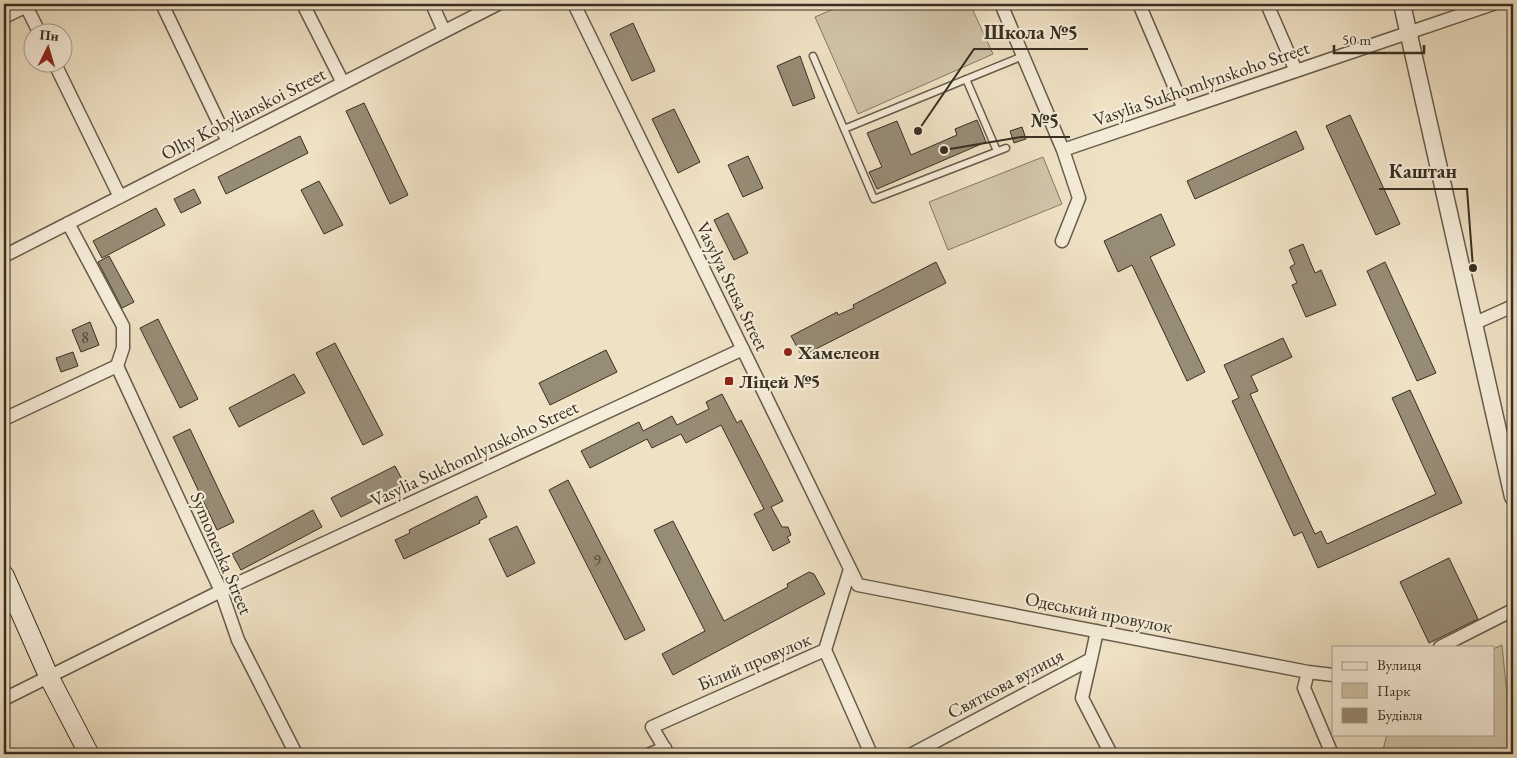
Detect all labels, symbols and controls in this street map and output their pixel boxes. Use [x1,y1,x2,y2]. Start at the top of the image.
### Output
callout: Школа №5 [974,14,1088,49]
text: Школа №5 [984,19,1078,45]
north arrow [22,22,72,72]
scale bar [1334,22,1424,54]
text: Пн [39,25,59,45]
text: 50 m [1342,30,1371,49]
street label: Vasylia Sukhomlynskoho Street [1090,35,1313,132]
street label: Olhy Kobylianskoi Street [157,61,330,166]
callout: №5 [1021,102,1070,137]
text: №5 [1031,107,1059,133]
callout: Каштан [1379,154,1467,189]
text: Каштан [1389,158,1458,184]
street label: Vasylya Stusa Street [690,217,775,355]
house number: 8 [81,327,89,348]
place label: Хамелеон [797,340,880,365]
marker: Хамелеон [782,346,794,358]
place label: Ліцей №5 [739,369,821,394]
marker: Ліцей №5 [723,375,735,387]
street label: Vasylia Sukhomlynskoho Street [366,394,582,513]
street label: Symonenka Street [184,488,259,618]
house number: 9 [593,550,601,571]
street label: Одеський провулок [1023,586,1175,639]
street label: Білий провулок [694,626,815,697]
street label: Святкова вулиця [943,642,1068,725]
legend [1332,646,1494,736]
text: Вулиця [1377,655,1422,674]
text: Парк [1377,681,1410,700]
text: Будівля [1377,705,1423,724]

